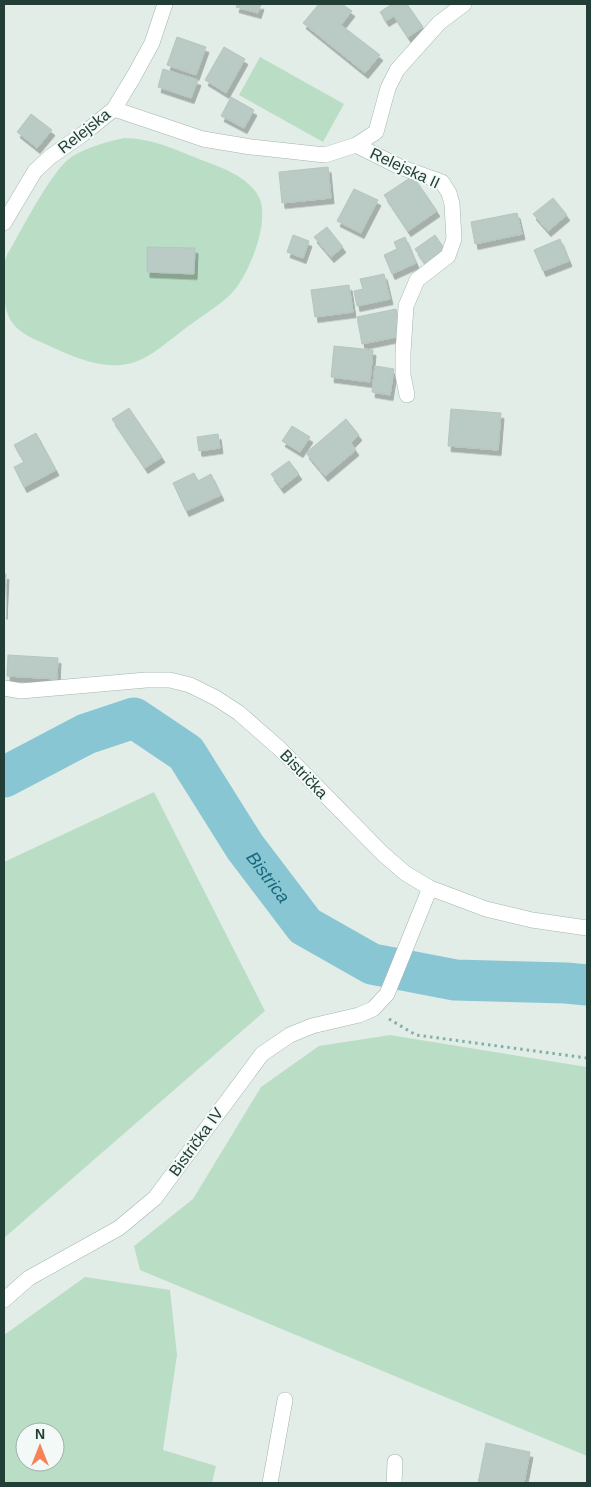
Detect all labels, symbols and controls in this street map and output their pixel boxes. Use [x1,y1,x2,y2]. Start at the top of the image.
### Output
street label: Relejska [55,105,113,157]
street label: Relejska II [368,145,442,191]
street label: Bistrička [277,746,331,802]
water label: Bistrica [242,848,294,907]
street label: Bistrička IV [166,1104,227,1179]
north arrow [15,1422,65,1472]
text: N [35,1426,45,1442]

